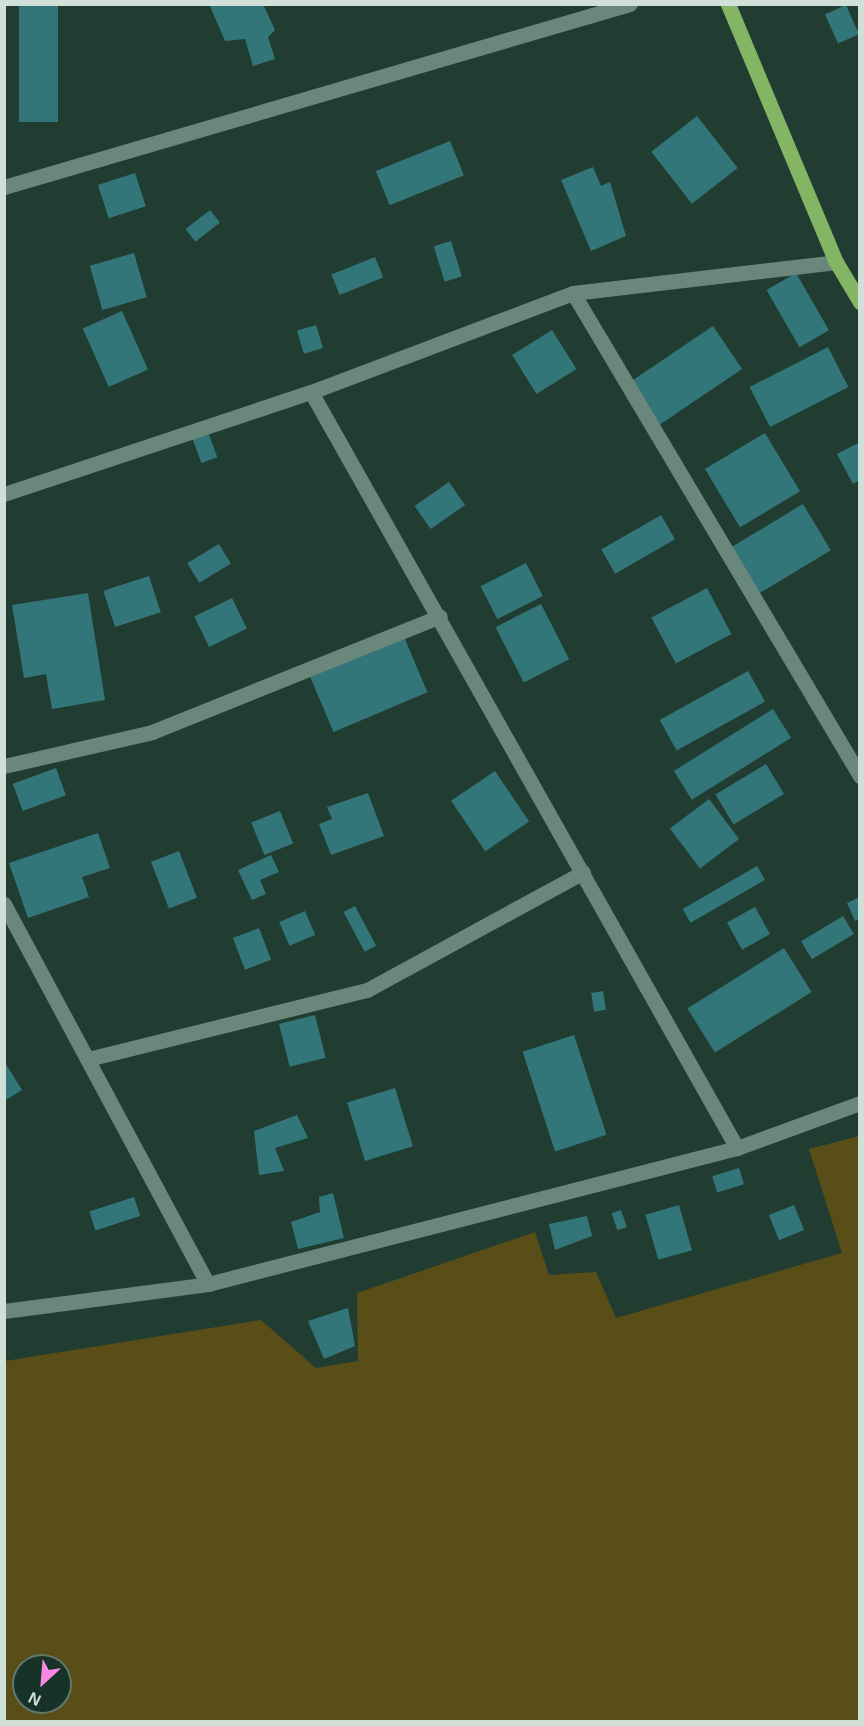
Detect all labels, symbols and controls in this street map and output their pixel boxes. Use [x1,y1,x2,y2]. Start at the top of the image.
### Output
north arrow [12,1654,72,1714]
text: N [26,1689,44,1709]

